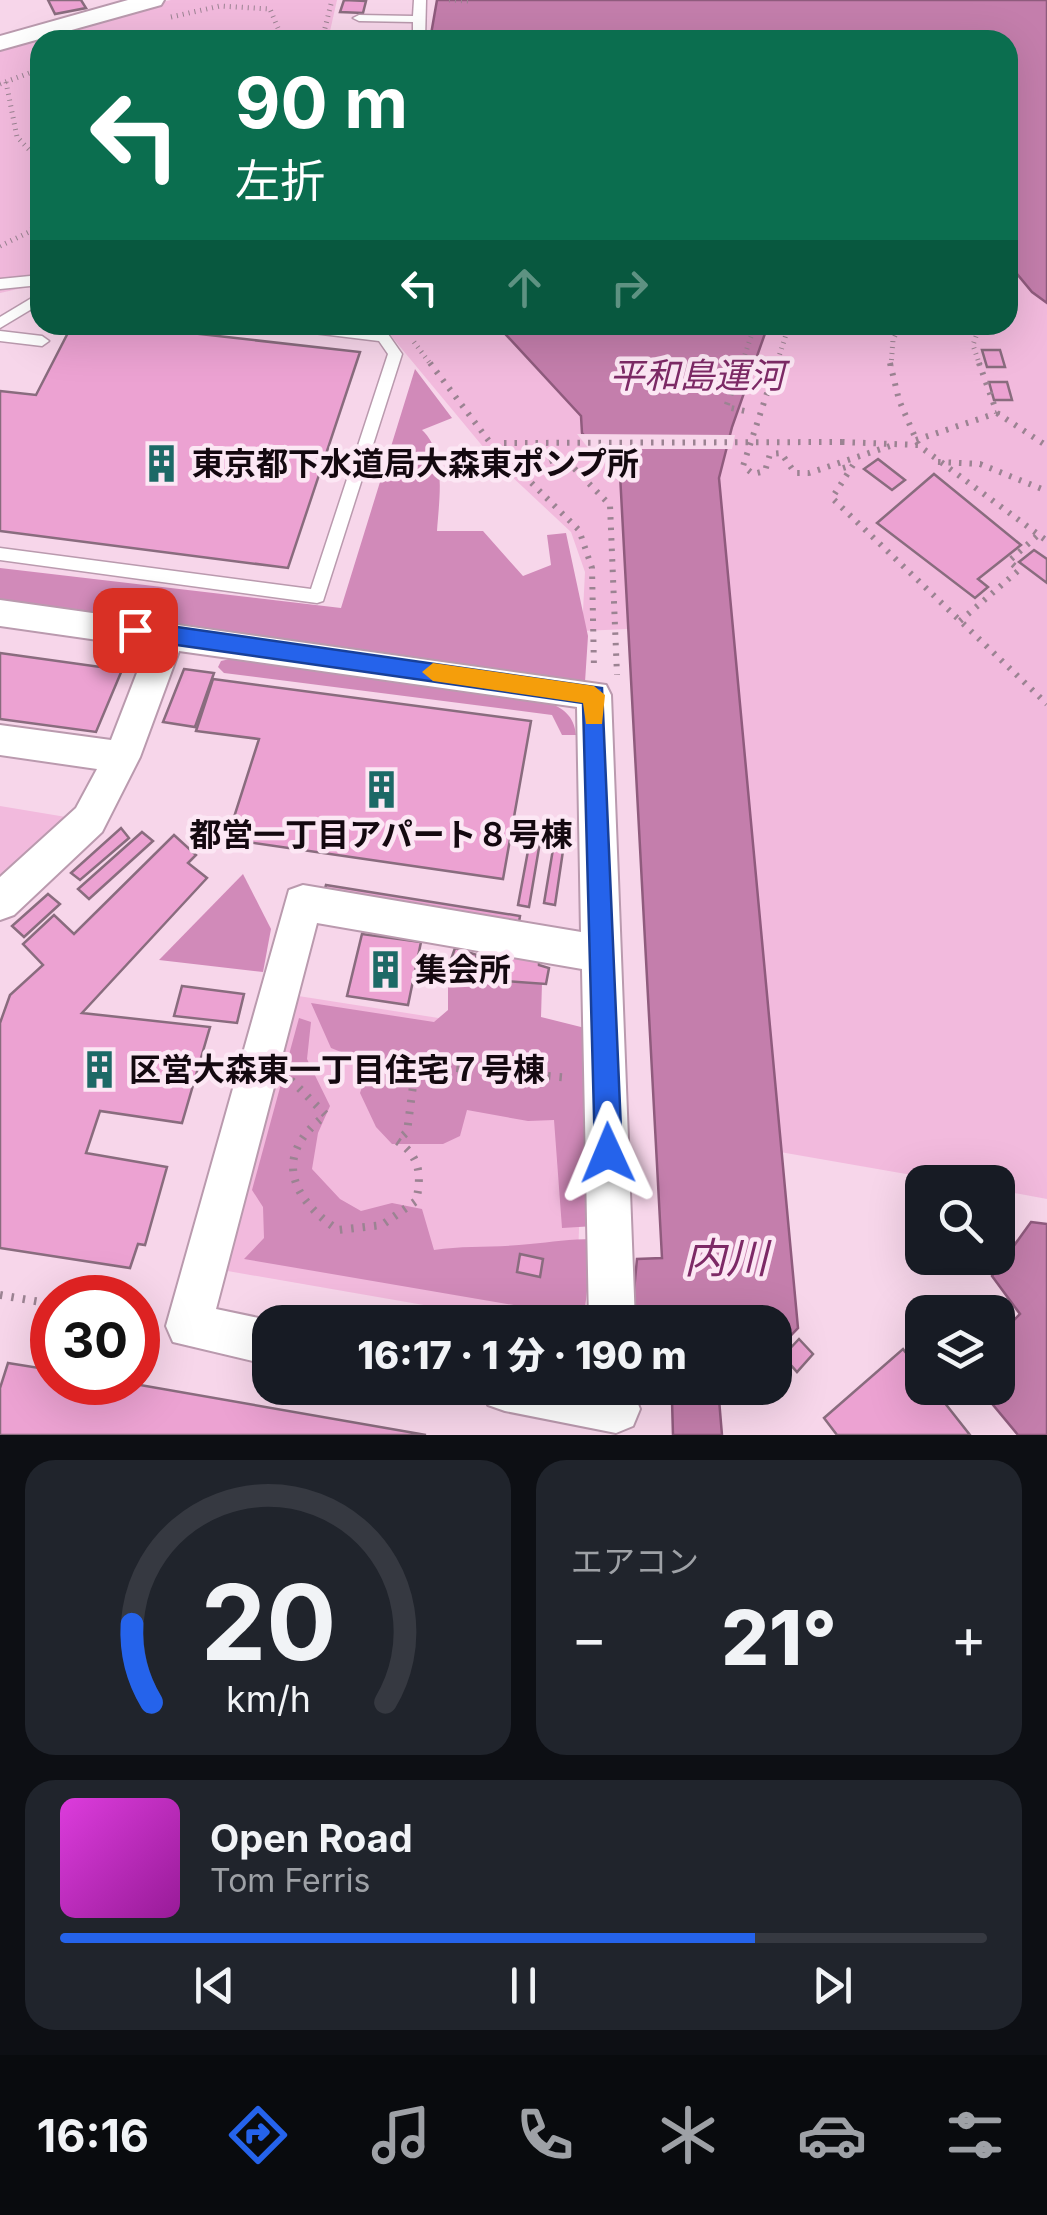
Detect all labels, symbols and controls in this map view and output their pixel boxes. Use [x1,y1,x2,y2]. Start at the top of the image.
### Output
text: 90 m [235,60,408,145]
icon: left [70,70,200,200]
text: 左折 [235,153,325,208]
icon: left [392,260,447,315]
icon: ahead [497,260,552,315]
icon: right [602,260,657,315]
water label: 平和島運河 [609,354,790,396]
building icon: 東京都下水道局大森東ポンプ所 [141,442,183,484]
place label: 東京都下水道局大森東ポンプ所 [192,444,639,483]
pin [93,588,178,673]
icon: arrive [108,603,163,658]
building icon: 都営一丁目アパート８号棟 [360,768,402,810]
place label: 都営一丁目アパート８号棟 [189,815,573,854]
building icon: 集会所 [364,948,406,990]
place label: 集会所 [415,950,511,989]
building icon: 区営大森東一丁目住宅７号棟 [78,1048,120,1090]
place label: 区営大森東一丁目住宅７号棟 [129,1050,545,1089]
position arrow [556,1101,660,1205]
map controls [905,1165,1015,1405]
button: search [905,1165,1015,1275]
water label: 内川 [684,1232,772,1283]
speed limit sign: 30 [30,1275,160,1405]
button: layers [905,1295,1015,1405]
text: 16:17 · 1 分 · 190 m [357,1332,687,1378]
text: エアコン [571,1542,699,1581]
text: 20 [200,1559,336,1685]
text: 21° [721,1592,837,1683]
text: − [571,1605,607,1671]
text: + [951,1605,987,1671]
text: km/h [226,1677,310,1721]
text: Open Road [210,1815,413,1861]
text: Tom Ferris [210,1861,370,1900]
icon: previous [187,1958,242,2013]
icon: pause [496,1958,551,2013]
icon: next [805,1958,860,2013]
icon: directions [223,2100,293,2170]
icon: music [366,2100,436,2170]
icon: phone [510,2100,580,2170]
icon: climate [653,2100,723,2170]
icon: car [797,2100,867,2170]
icon: filters [940,2100,1010,2170]
text: 16:16 [37,2108,149,2163]

